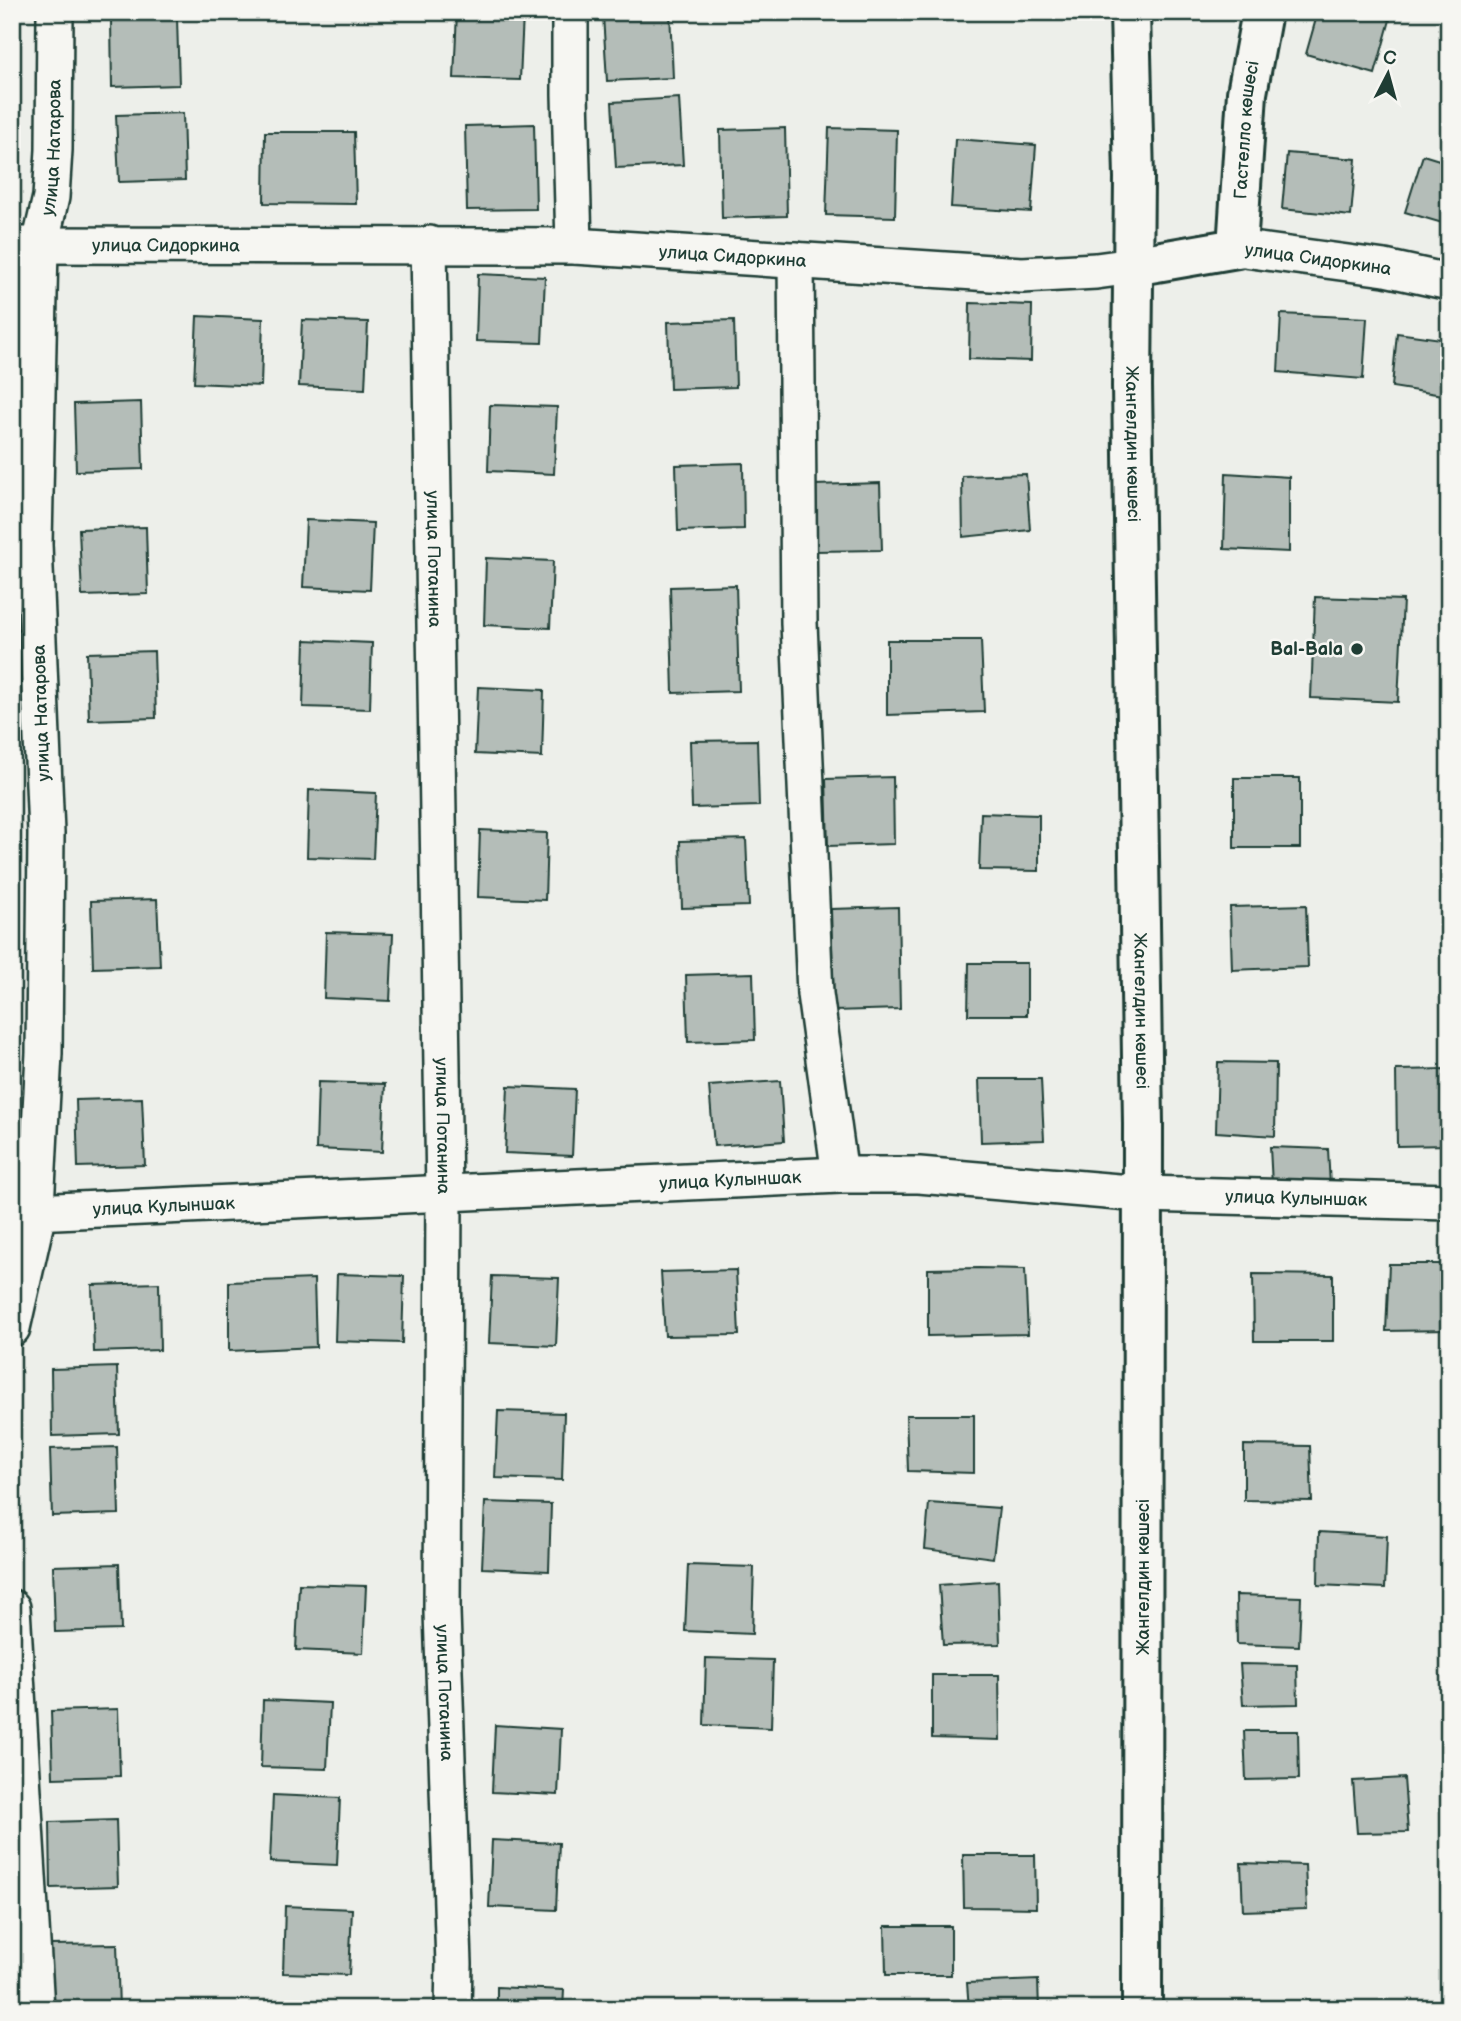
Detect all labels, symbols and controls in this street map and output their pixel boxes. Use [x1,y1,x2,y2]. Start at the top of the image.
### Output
north arrow [1352,38,1422,108]
text: С [1382,46,1397,71]
street label: Гастелло көшесі [1230,59,1264,200]
street label: улица Натарова [37,79,66,218]
street label: улица Сидоркина [92,235,240,256]
street label: улица Сидоркина [1243,239,1394,280]
street label: улица Сидоркина [658,242,807,272]
street label: Жангелдин көшесі [1121,366,1144,522]
street label: улица Потанина [422,490,445,628]
place label: Bal-Bala [1270,639,1343,660]
marker: Bal-Bala [1349,641,1365,657]
street label: улица Натарова [29,644,54,782]
street label: Жангелдин көшесі [1129,932,1152,1089]
street label: улица Потанина [431,1057,454,1195]
street label: улица Кулыншак [659,1167,802,1194]
street label: улица Кулыншак [1225,1186,1368,1211]
street label: улица Кулыншак [92,1193,236,1220]
street label: Жангелдин көшесі [1133,1499,1154,1655]
street label: улица Потанина [431,1624,457,1762]

